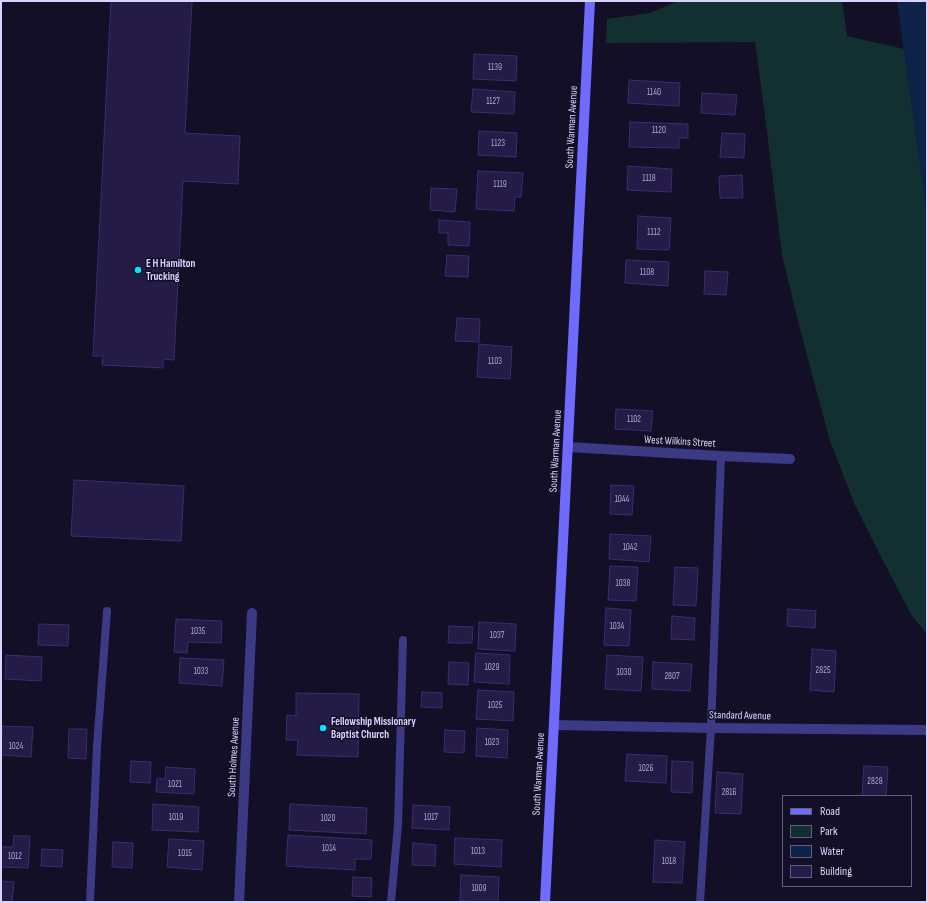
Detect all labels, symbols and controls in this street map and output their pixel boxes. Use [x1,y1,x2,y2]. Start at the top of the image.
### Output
house number: 1139 [488,63,502,73]
street label: South Warman Avenue [563,85,581,169]
house number: 1140 [647,88,661,98]
house number: 1127 [486,97,500,107]
house number: 1120 [652,126,666,136]
house number: 1123 [491,139,505,149]
house number: 1118 [642,174,656,184]
house number: 1119 [493,180,507,190]
house number: 1112 [647,228,661,238]
place label: E H Hamilton Trucking [146,257,195,283]
marker: E H Hamilton Trucking [133,265,143,275]
house number: 1108 [640,268,654,278]
house number: 1103 [488,357,502,367]
street label: South Warman Avenue [547,409,565,493]
house number: 1102 [627,415,641,425]
street label: West Wilkins Street [644,434,716,450]
house number: 1044 [615,495,629,505]
house number: 1042 [623,543,637,553]
house number: 1038 [616,579,630,589]
house number: 1034 [610,622,624,632]
house number: 1035 [191,627,205,637]
house number: 1037 [490,631,504,641]
house number: 1029 [485,663,499,673]
house number: 2825 [815,666,831,676]
house number: 1033 [194,667,208,677]
house number: 1030 [617,668,631,678]
house number: 2807 [664,672,680,682]
house number: 1025 [488,701,502,711]
street label: Standard Avenue [709,709,771,723]
place label: Fellowship Missionary Baptist Church [331,715,416,741]
street label: South Holmes Avenue [225,717,243,797]
marker: Fellowship Missionary Baptist Church [318,723,328,733]
street label: South Warman Avenue [530,732,548,816]
house number: 1023 [485,738,499,748]
house number: 1024 [9,742,23,752]
house number: 1026 [639,764,653,774]
house number: 2828 [867,777,883,787]
house number: 1021 [168,780,182,790]
house number: 2816 [722,788,736,798]
legend [782,795,912,887]
text: Road [820,804,840,819]
house number: 1019 [169,813,183,823]
house number: 1017 [424,813,438,823]
house number: 1020 [321,814,335,824]
text: Park [820,824,838,839]
house number: 1014 [322,844,336,854]
text: Water [820,844,844,859]
house number: 1013 [471,847,485,857]
house number: 1015 [178,849,192,859]
house number: 1012 [8,852,22,862]
house number: 1018 [662,857,676,867]
text: Building [820,864,852,879]
house number: 1009 [471,884,487,894]

